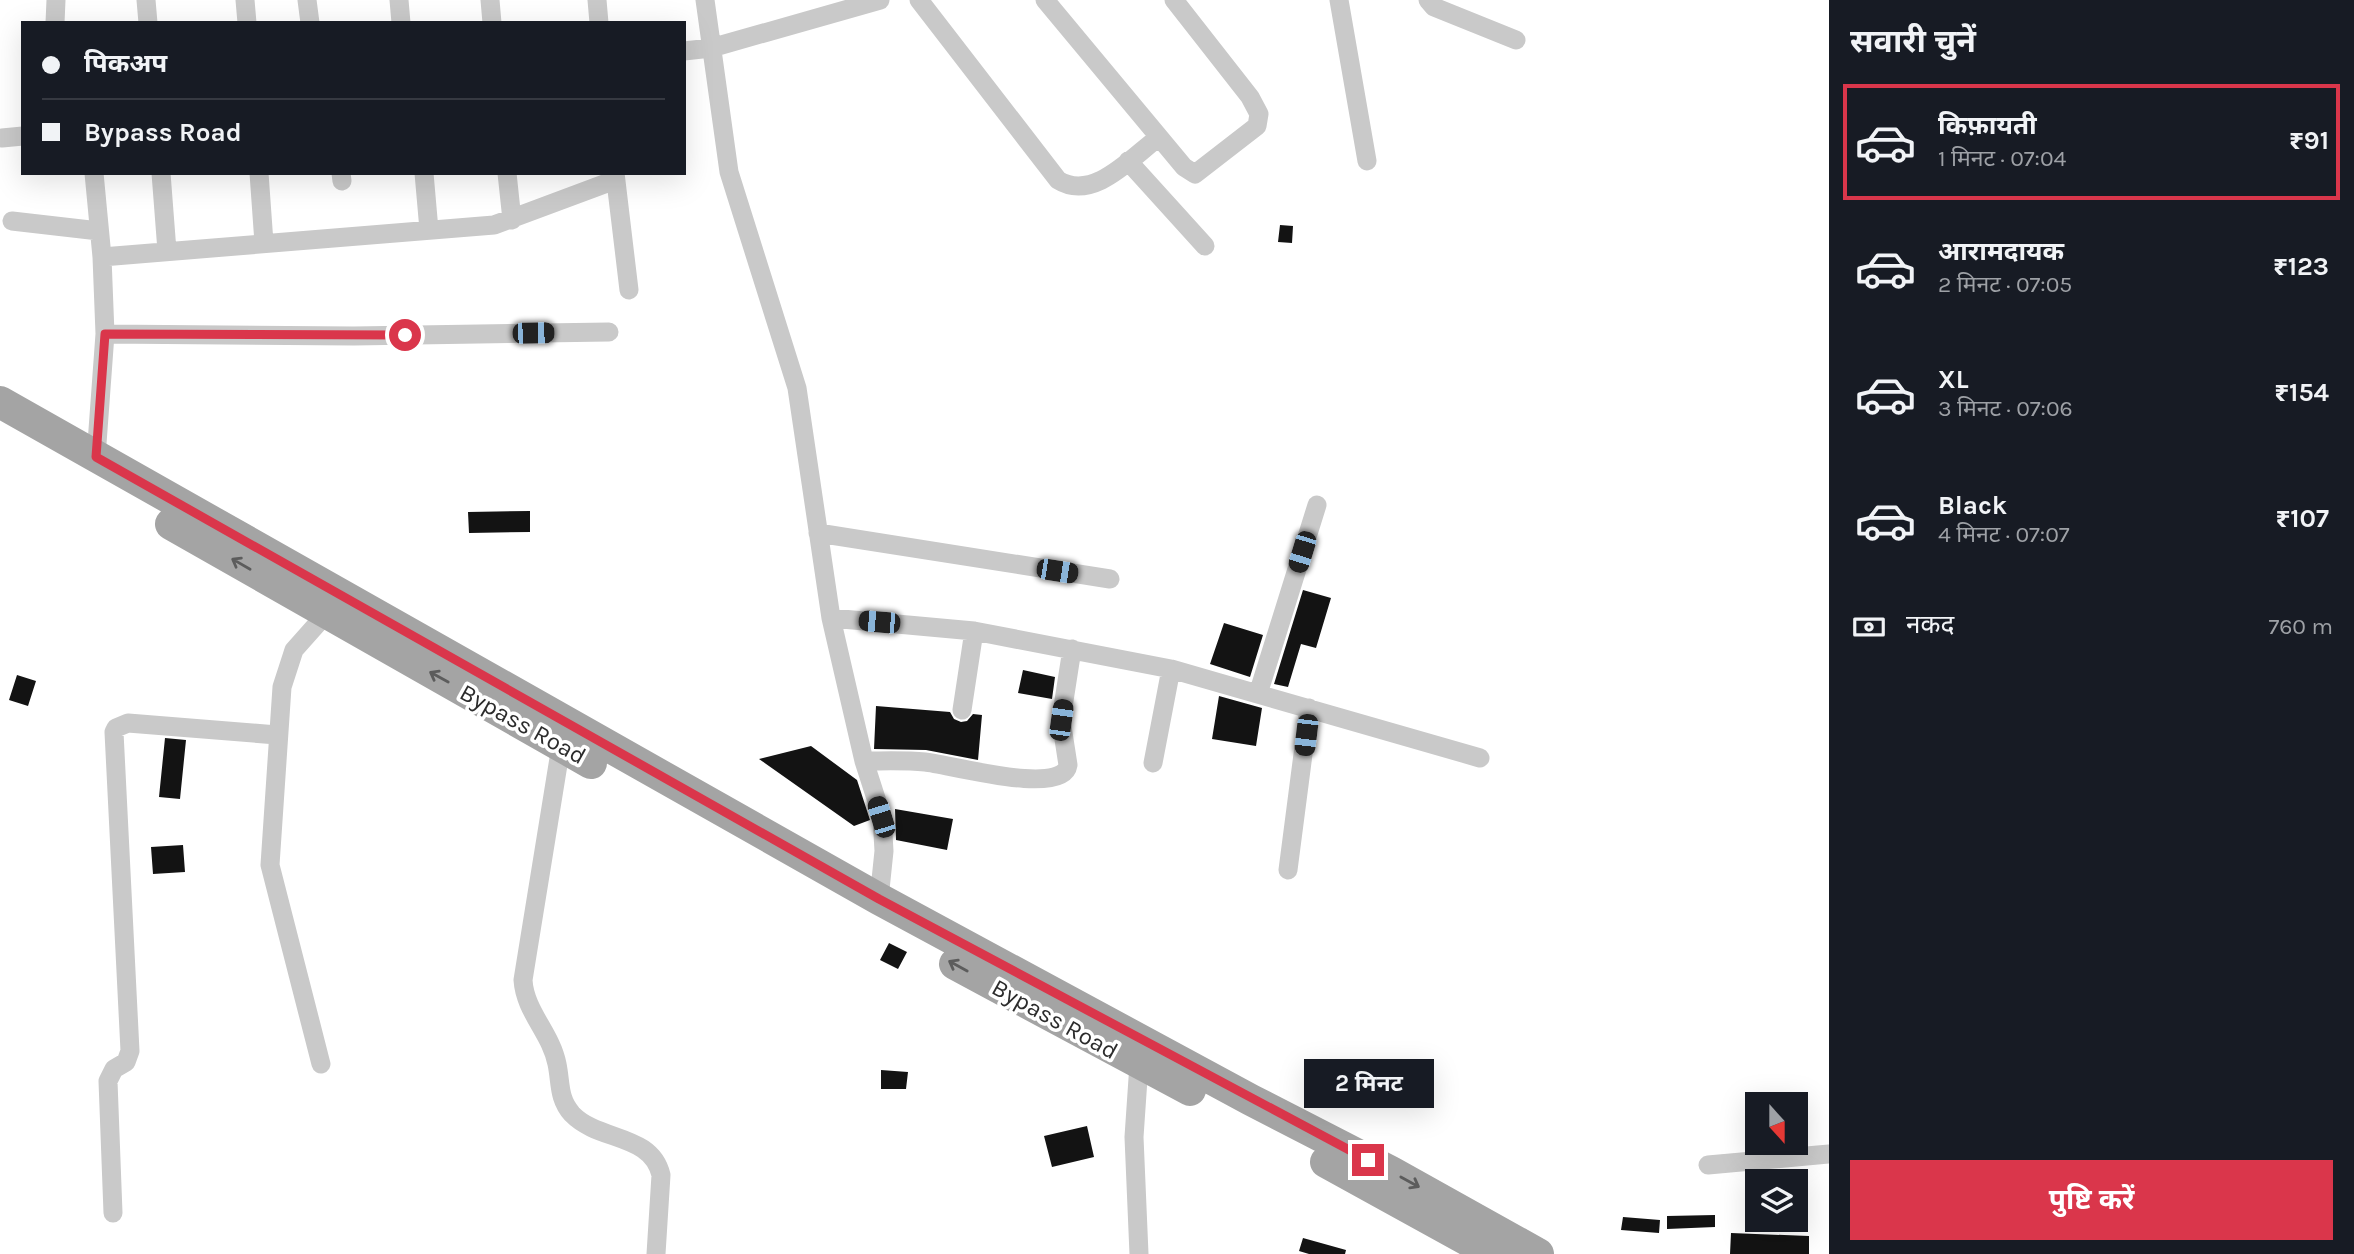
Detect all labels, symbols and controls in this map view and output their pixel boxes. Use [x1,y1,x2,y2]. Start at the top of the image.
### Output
text: सवारी चुनें [1850,23,1976,60]
text: पिकअप [84,48,167,79]
text: किफ़ायती [1938,110,2037,141]
icon: car [1854,111,1917,174]
text: Bypass Road [84,117,242,148]
text: ₹91 [2289,125,2329,156]
text: 1 मिनट · 07:04 [1938,145,2066,172]
text: आरामदायक [1938,236,2064,267]
icon: car [1854,237,1917,300]
text: ₹123 [2273,251,2329,282]
text: 2 मिनट · 07:05 [1938,271,2072,298]
route start [389,319,421,351]
car [512,322,555,344]
icon: car [1854,363,1917,426]
text: XL [1938,364,1969,395]
text: ₹154 [2274,377,2329,408]
text: 3 मिनट · 07:06 [1938,395,2073,422]
icon: car [1854,489,1917,552]
text: Black [1938,490,2007,521]
text: ₹107 [2275,503,2329,534]
text: 4 मिनट · 07:07 [1938,521,2070,548]
car [1286,529,1319,575]
one-way arrow [231,557,251,571]
car [1035,557,1080,585]
icon: cash [1850,608,1888,646]
text: नकद [1906,609,1954,640]
car [858,610,901,634]
text: 760 m [2268,613,2333,640]
one-way arrow [429,670,449,684]
street label: Bypass Road [455,678,591,770]
car [1048,698,1075,742]
car [1294,713,1319,757]
car [865,794,898,840]
one-way arrow [949,959,969,973]
street label: Bypass Road [987,973,1123,1065]
callout: 2 मिनट [1303,1058,1433,1108]
text: 2 मिनट [1335,1070,1403,1097]
north arrow [1745,1092,1808,1155]
map controls [1745,1092,1808,1232]
route end [1352,1144,1384,1176]
button: पुष्टि करें [1850,1160,2333,1240]
button: layers [1745,1169,1808,1232]
one-way arrow [1399,1176,1420,1190]

